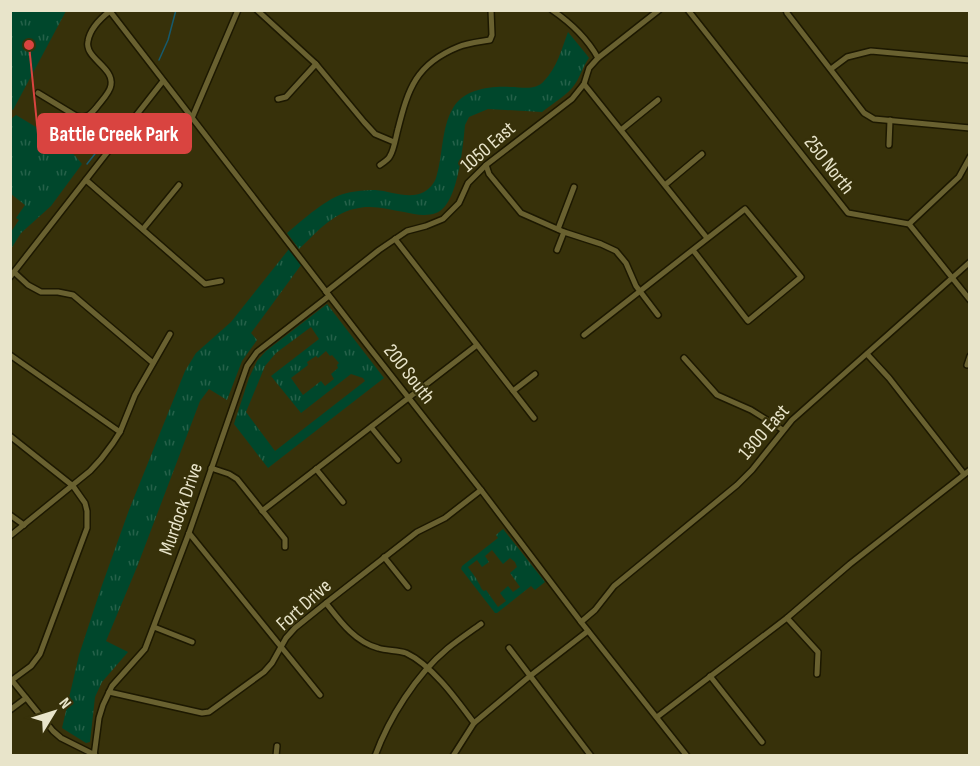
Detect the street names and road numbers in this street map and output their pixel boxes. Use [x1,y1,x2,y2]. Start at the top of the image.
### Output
street label: 1050 East [456,117,520,177]
street label: 250 North [799,131,859,199]
street label: 200 South [378,339,440,409]
street label: 1300 East [734,399,794,465]
street label: Murdock Drive [154,460,208,558]
street label: Fort Drive [272,574,336,636]

